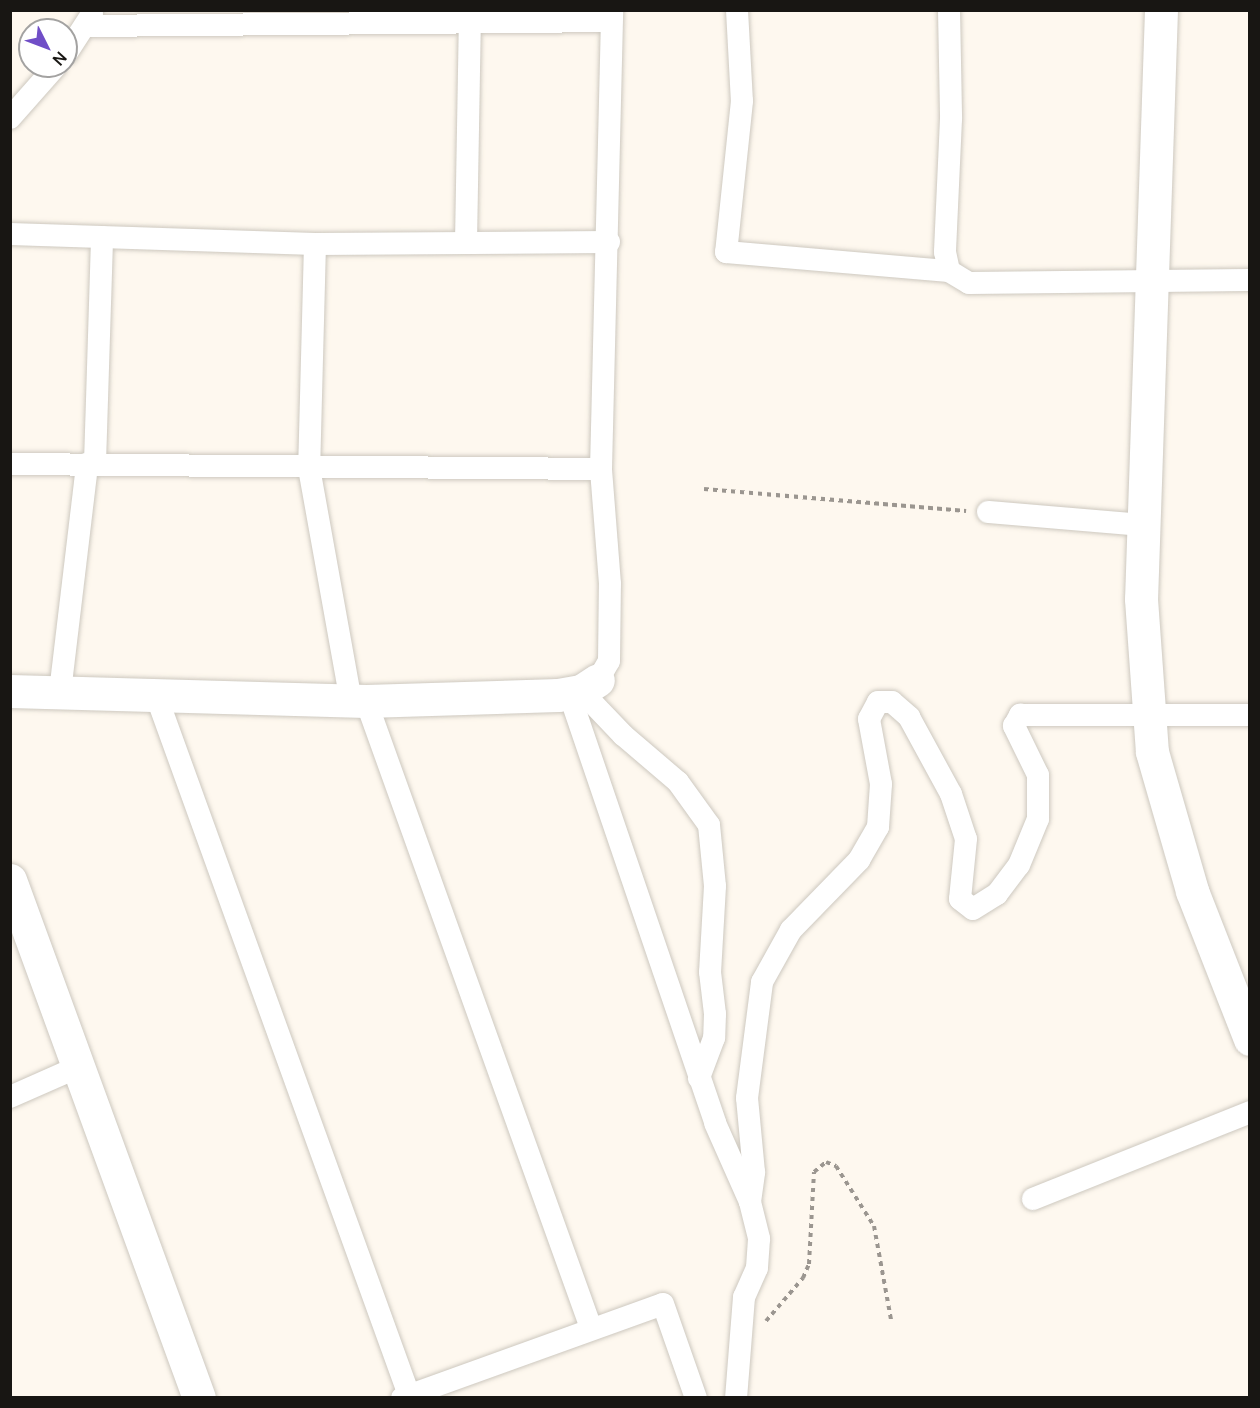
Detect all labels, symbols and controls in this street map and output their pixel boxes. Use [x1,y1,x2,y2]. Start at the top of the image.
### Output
north arrow [18,18,78,78]
text: N [48,47,72,70]

